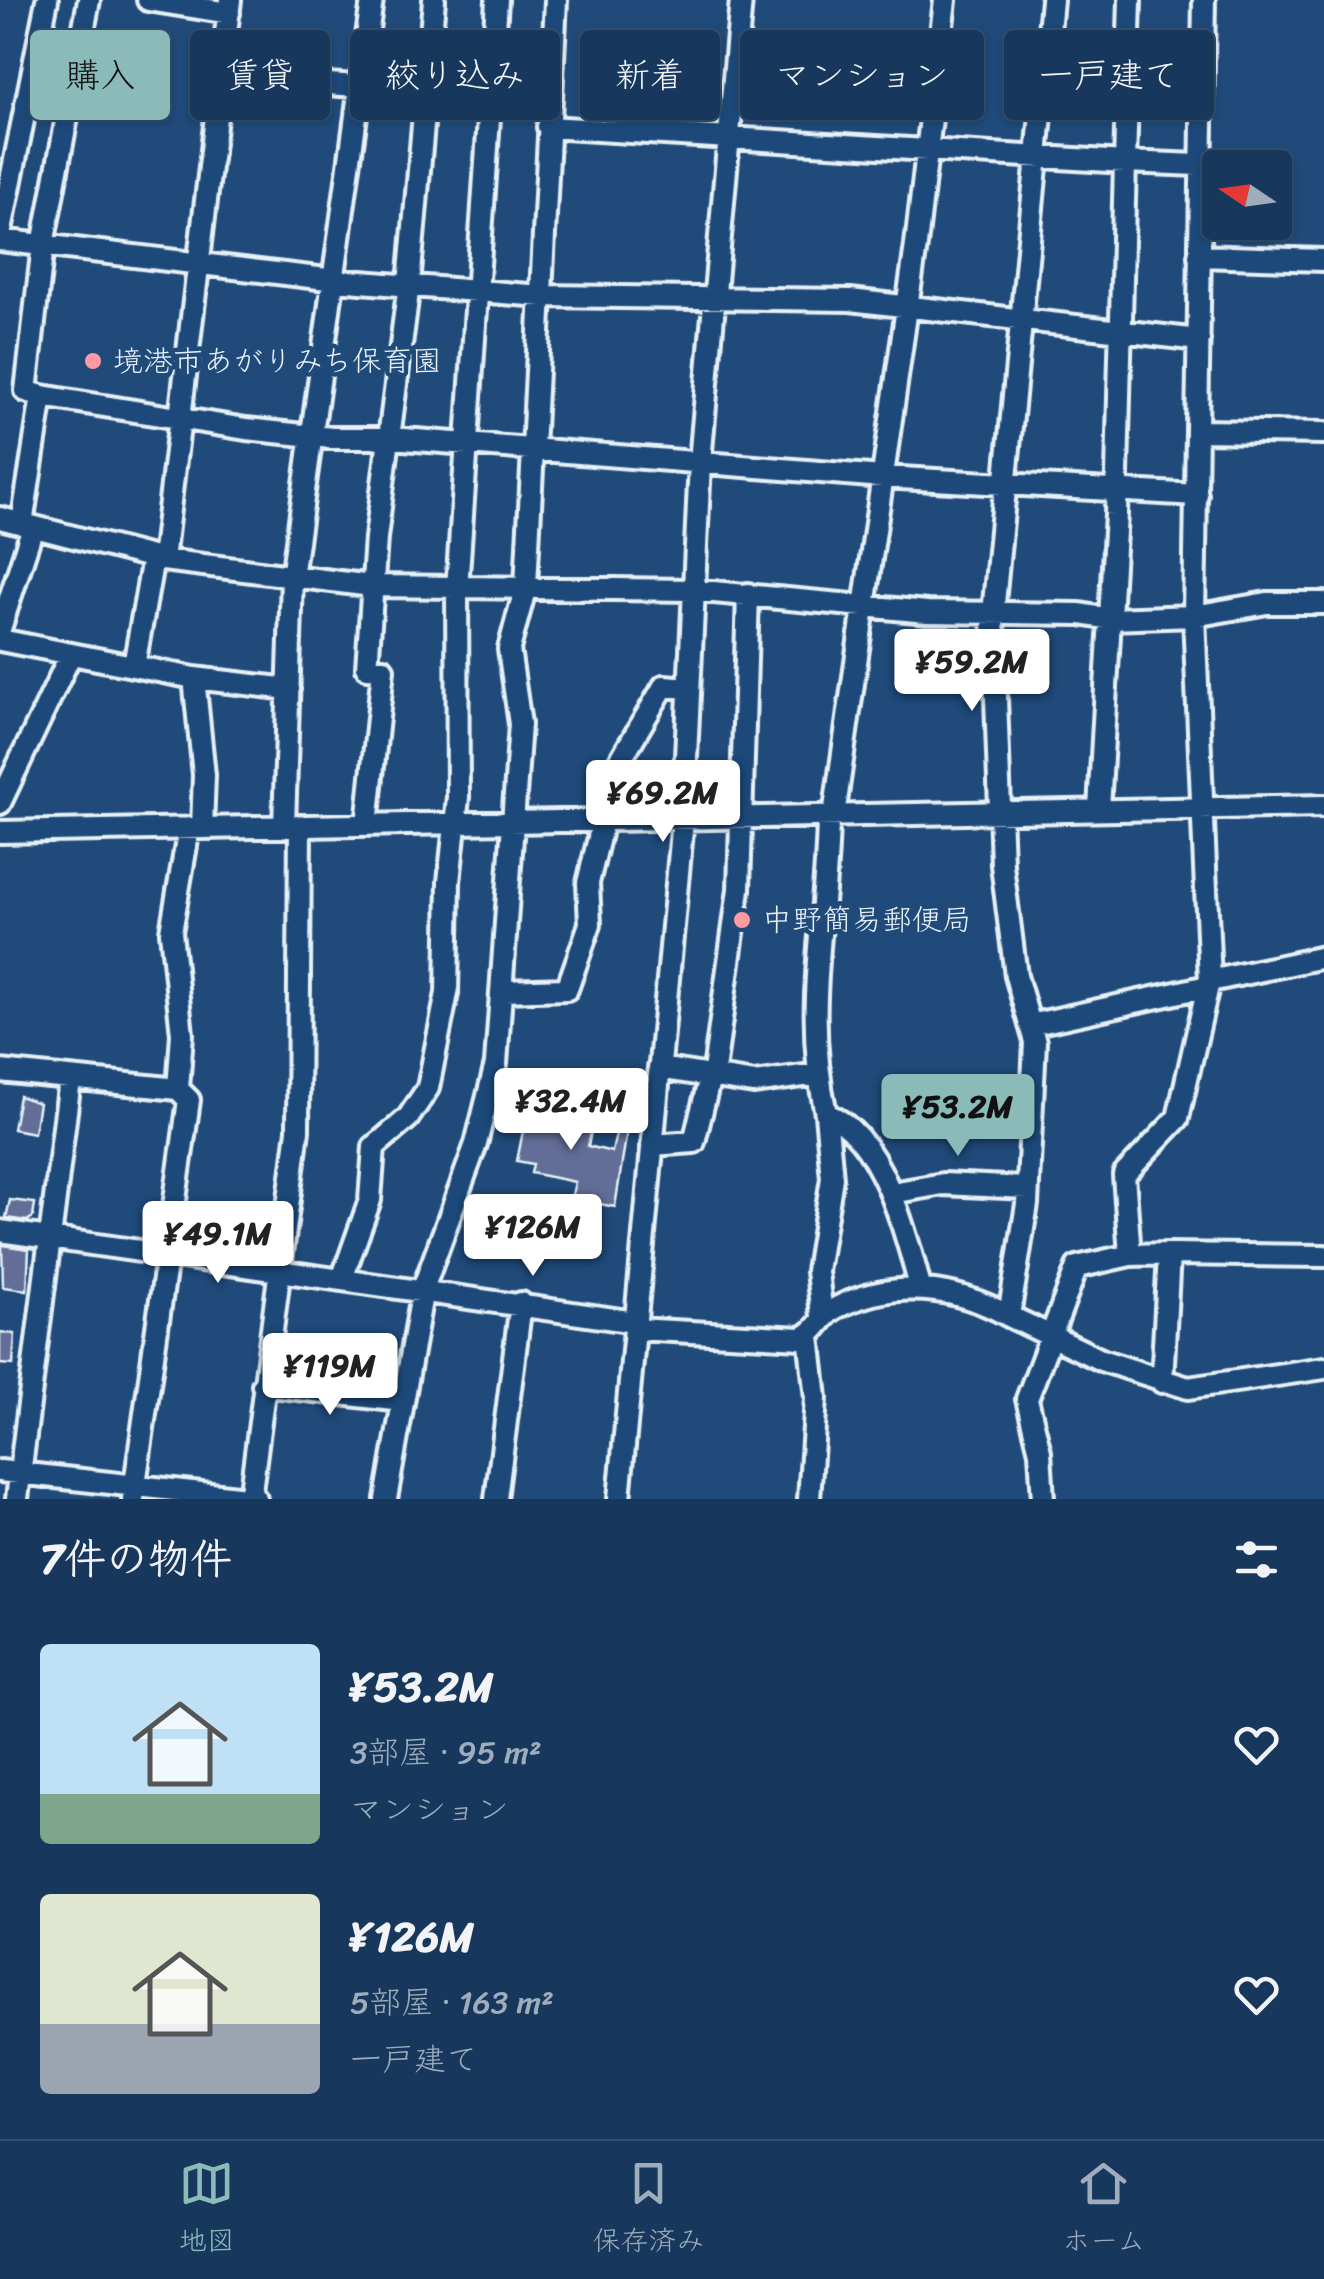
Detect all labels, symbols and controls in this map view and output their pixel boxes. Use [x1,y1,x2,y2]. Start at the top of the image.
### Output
chip: 購入 [30,30,170,120]
chip: 賃貸 [190,30,330,120]
chip: 絞り込み [350,30,560,120]
chip: 新着 [580,30,720,120]
chip: マンション [740,30,984,120]
chip: 一戸建て [1004,30,1214,120]
north arrow [1202,150,1292,240]
map controls [1202,150,1292,240]
place label: 境港市あがりみち保育園 [113,334,442,388]
marker: 境港市あがりみち保育園 [82,350,104,372]
pin: ¥59.2M [891,629,1053,714]
text: ¥59.2M [916,633,1028,690]
pin: ¥69.2M [582,760,744,845]
text: ¥69.2M [608,764,718,821]
place label: 中野簡易郵便局 [762,893,972,947]
marker: 中野簡易郵便局 [731,909,753,931]
pin: ¥32.4M [490,1068,652,1153]
text: ¥32.4M [516,1072,626,1129]
pin: ¥53.2M [877,1074,1039,1159]
text: ¥53.2M [903,1078,1013,1135]
pin: ¥126M [463,1194,603,1279]
text: ¥126M [486,1198,580,1255]
pin: ¥49.1M [137,1201,299,1286]
text: ¥49.1M [165,1205,271,1262]
pin: ¥119M [260,1333,400,1418]
text: ¥119M [285,1337,375,1394]
text: 7件の物件 [40,1522,232,1596]
icon: filters [1229,1532,1284,1587]
text: ¥53.2M [350,1650,493,1724]
icon: home [120,1684,240,1804]
icon: heart [1229,1717,1284,1772]
text: 3部屋 · 95 m² [350,1724,541,1781]
text: マンション [350,1781,509,1838]
text: ¥126M [350,1900,474,1974]
icon: home [120,1934,240,2054]
icon: heart [1229,1967,1284,2022]
text: 5部屋 · 163 m² [350,1974,554,2031]
text: 一戸建て [350,2031,478,2088]
tab: 地図 [179,2156,235,2265]
tab: 保存済み [593,2156,705,2265]
tab: ホーム [1062,2156,1145,2265]

